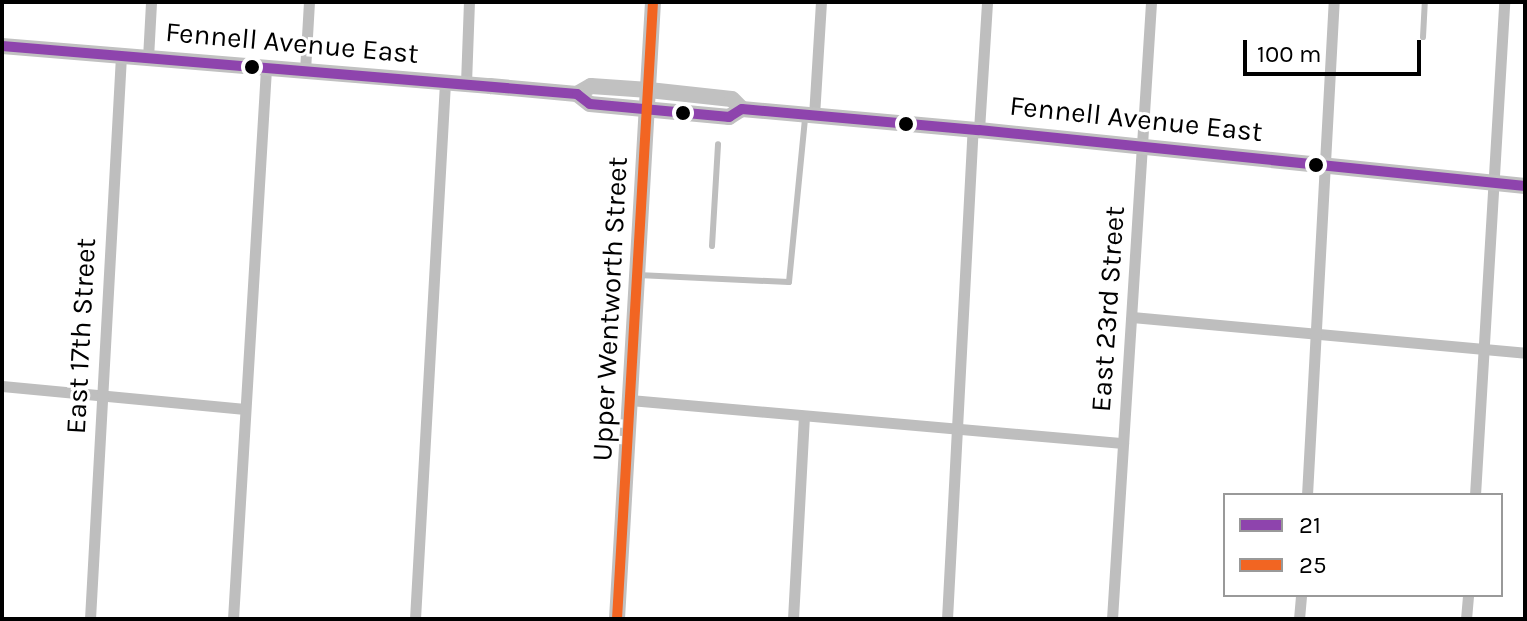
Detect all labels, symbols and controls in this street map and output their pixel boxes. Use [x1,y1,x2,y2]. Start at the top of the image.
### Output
street label: Fennell Avenue East [164,15,420,71]
scale bar [1247,24,1425,74]
text: 100 m [1257,40,1322,68]
unlabelled marker [244,59,260,75]
street label: Fennell Avenue East [1008,89,1264,149]
unlabelled marker [675,105,691,121]
unlabelled marker [898,116,914,132]
street label: Upper Wentworth Street [585,156,635,462]
unlabelled marker [1308,157,1324,173]
street label: East 23rd Street [1084,205,1132,413]
street label: East 17th Street [59,237,103,435]
legend [1223,493,1503,597]
text: 21 [1299,511,1321,539]
text: 25 [1299,551,1326,579]

